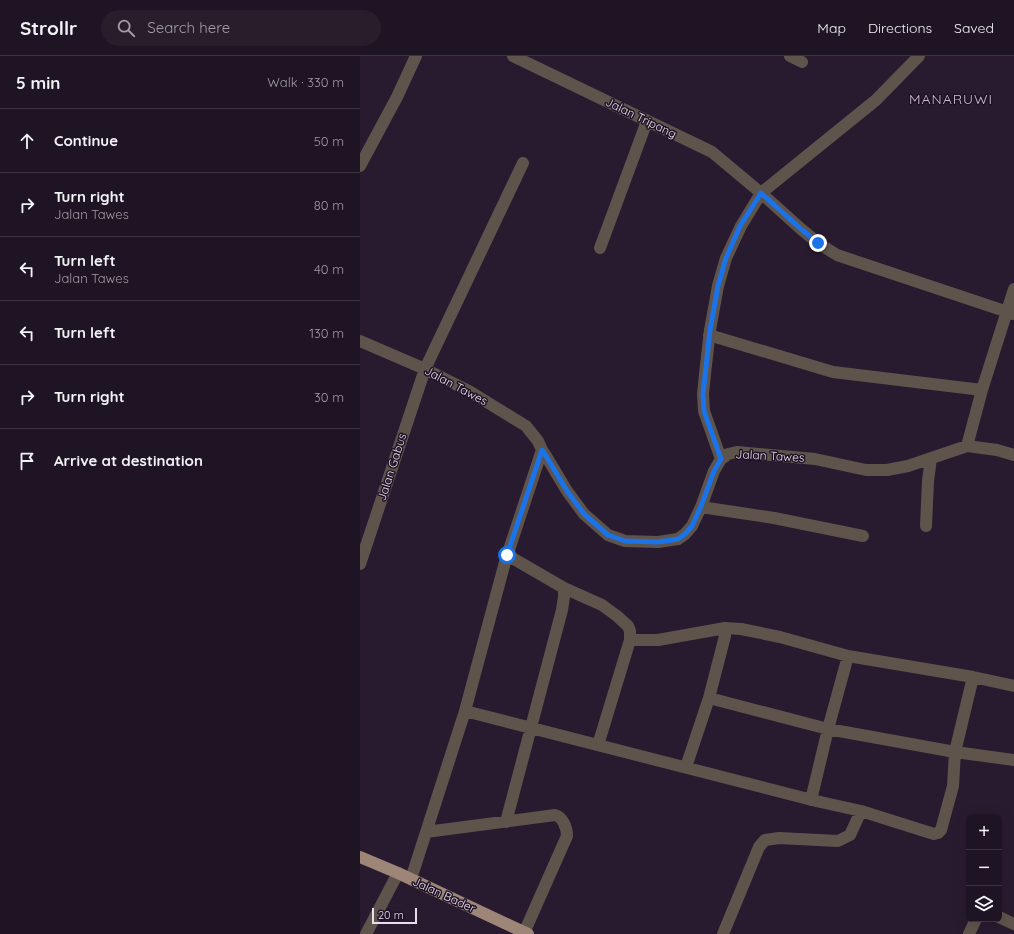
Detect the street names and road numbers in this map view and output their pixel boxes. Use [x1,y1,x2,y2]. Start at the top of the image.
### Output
street label: Jalan Tripang [603,94,679,141]
street label: Jalan Tawes [422,363,491,409]
street label: Jalan Gabus [374,431,410,502]
street label: Jalan Tawes [735,446,805,465]
street label: Jalan Bader [410,873,479,916]

